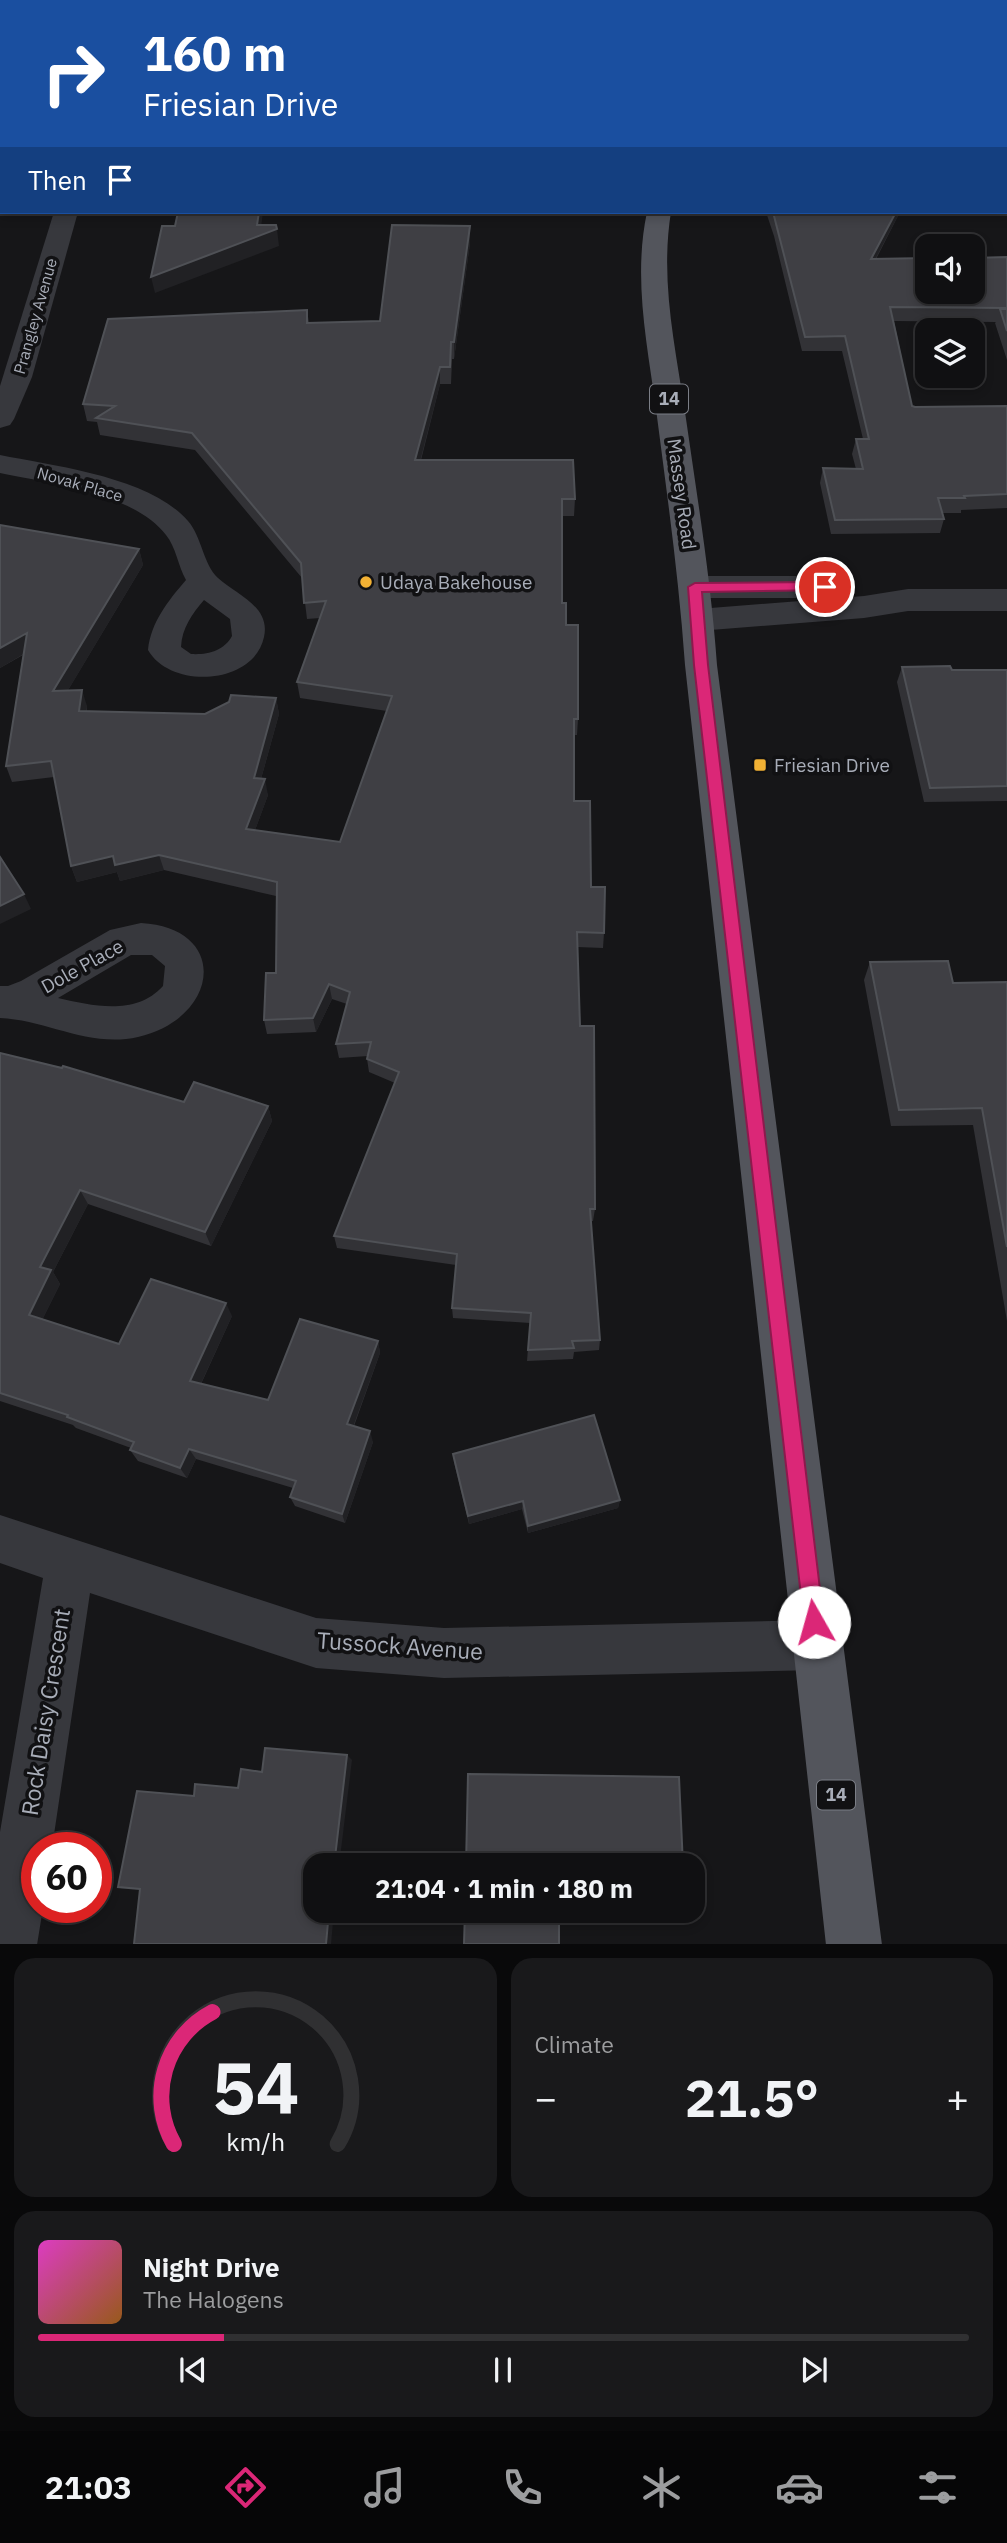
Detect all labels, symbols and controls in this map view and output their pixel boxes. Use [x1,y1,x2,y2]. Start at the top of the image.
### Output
text: 160 m [143,21,287,84]
icon: right [28,28,119,119]
text: Friesian Drive [143,83,338,125]
icon: arrive [101,161,139,199]
text: Then [28,163,87,197]
map controls [915,234,985,388]
button: sound [915,234,985,304]
street label: Prangley Avenue [9,256,61,376]
button: layers [915,318,985,388]
road number: 14 [650,384,688,414]
street label: Massey Road [662,437,702,551]
street label: Novak Place [35,462,125,506]
pin [795,557,855,617]
icon: arrive [806,568,844,606]
place label: Udaya Bakehouse [380,570,532,594]
marker: Udaya Bakehouse [358,574,374,590]
place label: Friesian Drive [774,753,890,777]
marker: Friesian Drive [752,757,768,773]
street label: Dole Place [37,934,127,998]
position arrow [777,1585,851,1659]
street label: Rock Daisy Crescent [14,1606,76,1817]
street label: Tussock Avenue [316,1624,484,1666]
road number: 14 [817,1780,855,1810]
speed limit sign: 60 [21,1832,112,1923]
text: 21:04 · 1 min · 180 m [375,1871,633,1905]
text: Climate [535,2029,614,2059]
text: 54 [212,2039,299,2134]
text: 21.5° [685,2064,819,2131]
text: − [535,2073,557,2122]
text: + [946,2073,969,2122]
text: km/h [226,2124,285,2157]
text: Night Drive [143,2250,280,2284]
text: The Halogens [143,2284,284,2314]
icon: previous [174,2351,212,2389]
icon: pause [484,2351,522,2389]
icon: next [795,2351,833,2389]
icon: directions [221,2463,270,2512]
icon: music [360,2463,409,2512]
icon: phone [498,2463,547,2512]
icon: climate [637,2463,686,2512]
icon: car [775,2463,824,2512]
icon: filters [913,2463,962,2512]
text: 21:03 [45,2466,132,2508]

